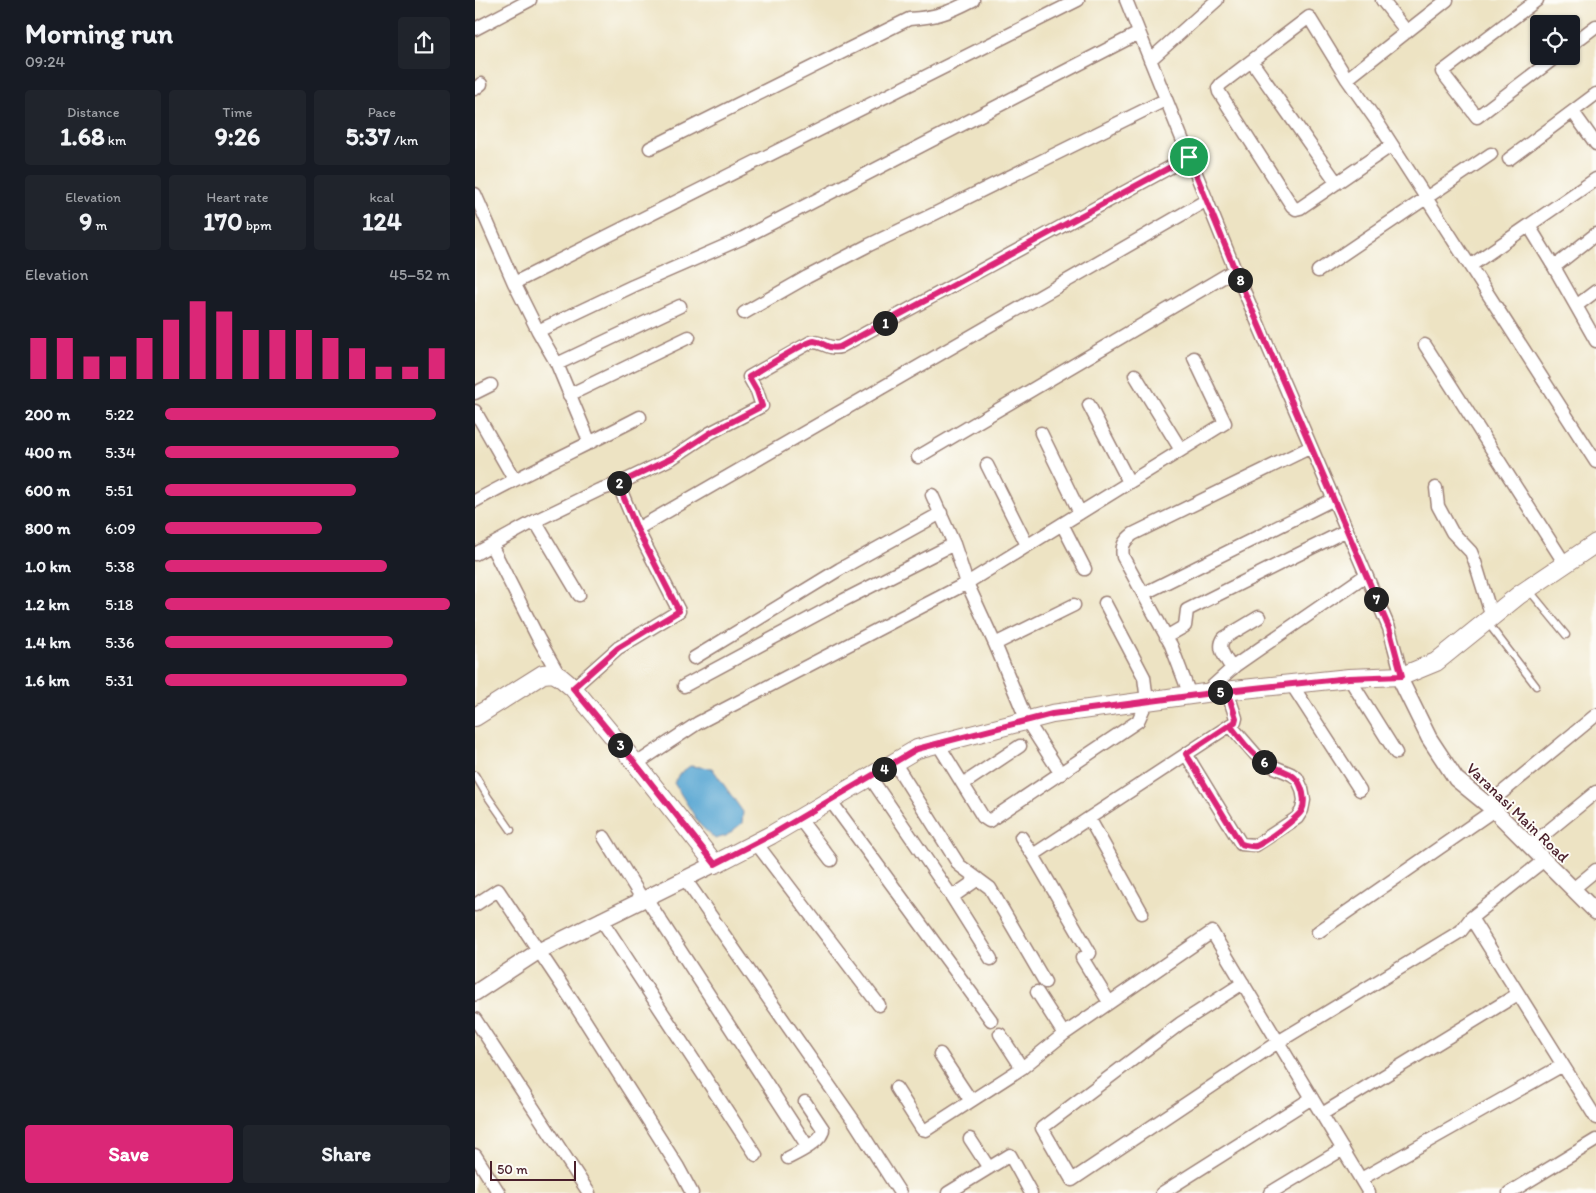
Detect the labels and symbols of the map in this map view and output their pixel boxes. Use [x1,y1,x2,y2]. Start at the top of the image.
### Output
pin [1168,136,1210,178]
pin: 8 [1227,268,1253,292]
pin: 1 [873,310,897,336]
pin: 2 [607,470,631,496]
pin: 7 [1363,586,1389,612]
pin: 5 [1207,680,1233,704]
pin: 3 [607,732,633,758]
pin: 6 [1251,750,1277,774]
pin: 4 [871,756,897,782]
street label: Varanasi Main Road [1463,759,1573,866]
scale bar [490,1158,576,1181]

